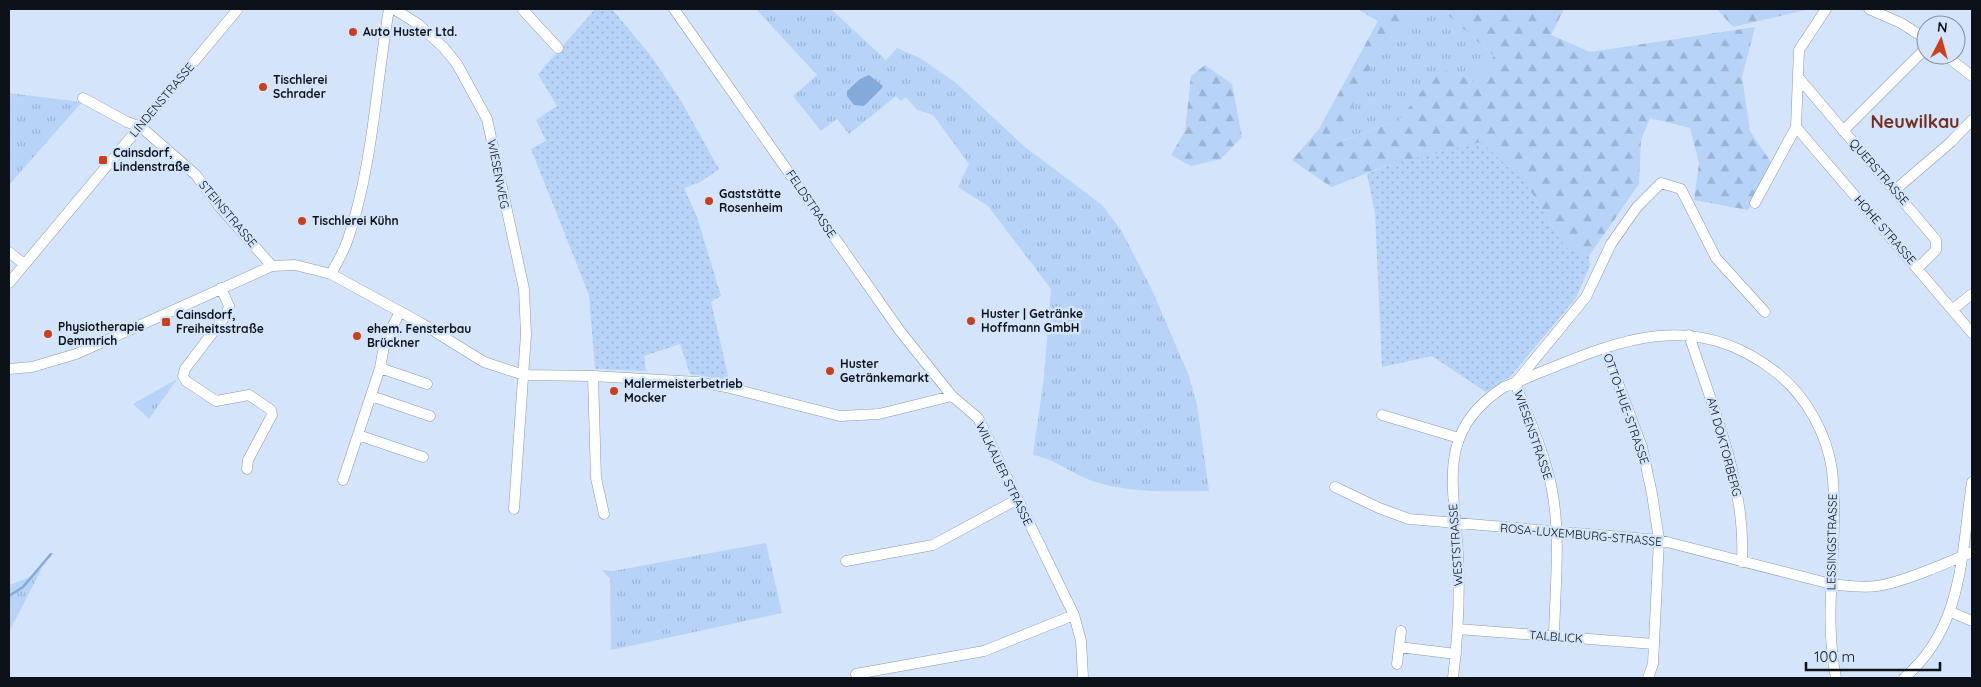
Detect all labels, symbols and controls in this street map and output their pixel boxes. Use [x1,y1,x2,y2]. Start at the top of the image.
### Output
north arrow [1916,15,1966,65]
text: N [1936,18,1948,37]
place label: Auto Huster Ltd. [363,24,457,39]
marker: Auto Huster Ltd. [347,26,359,38]
street label: LINDENSTRASSE [126,59,197,140]
place label: Tischlerei Schrader [273,72,328,101]
marker: Tischlerei Schrader [257,81,269,93]
district label: Neuwilkau [1870,110,1960,133]
street label: QUERSTRASSE [1847,135,1912,208]
street label: WIESENWEG [484,138,513,210]
place label: Cainsdorf, Lindenstraße [113,145,190,174]
marker: Cainsdorf, Lindenstraße [97,154,109,166]
street label: FELDSTRASSE [783,167,840,241]
street label: STEINSTRASSE [196,177,261,250]
place label: Gaststätte Rosenheim [719,186,783,215]
street label: HOHE STRASSE [1851,192,1920,267]
marker: Gaststätte Rosenheim [703,195,715,207]
place label: Tischlerei Kühn [312,213,399,228]
marker: Tischlerei Kühn [296,215,308,227]
place label: Huster | Getränke Hoffmann GmbH [981,306,1083,335]
place label: Cainsdorf, Freiheitsstraße [176,307,264,336]
marker: Huster | Getränke Hoffmann GmbH [965,315,977,327]
marker: Cainsdorf, Freiheitsstraße [160,316,172,328]
place label: Physiotherapie Demmrich [58,319,144,348]
place label: ehem. Fensterbau Brückner [367,321,471,350]
marker: Physiotherapie Demmrich [42,328,54,340]
marker: ehem. Fensterbau Brückner [351,330,363,342]
street label: OTTO-HUE-STRASSE [1600,351,1653,466]
place label: Huster Getränkemarkt [840,356,929,385]
marker: Huster Getränkemarkt [824,365,836,377]
place label: Malermeisterbetrieb Mocker [624,376,743,405]
marker: Malermeisterbetrieb Mocker [608,385,620,397]
street label: WIESENSTRASSE [1511,388,1556,482]
street label: AM DOKTORBERG [1704,396,1745,498]
street label: WILKAUER STRASSE [973,419,1036,528]
street label: LESSINGSTRASSE [1823,493,1840,591]
street label: WESTSTRASSE [1445,503,1466,587]
street label: ROSA-LUXEMBURG-STRASSE [1500,520,1663,549]
street label: TALBLICK [1529,627,1583,646]
scale bar [1806,640,1940,672]
text: 100 m [1814,647,1855,666]

